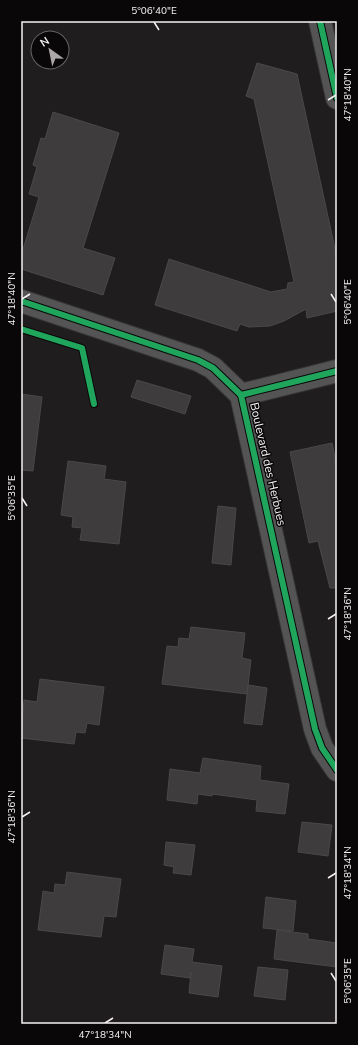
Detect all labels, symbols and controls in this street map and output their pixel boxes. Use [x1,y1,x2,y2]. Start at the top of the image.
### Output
text: 5°06'40"E [131,4,177,18]
north arrow [30,30,70,70]
text: N [37,34,52,51]
text: 47°18'40"N [341,68,355,122]
text: 47°18'40"N [5,272,19,326]
text: 5°06'40"E [341,279,355,325]
street label: Boulevard des Herbues [246,401,290,527]
text: 5°06'35"E [5,475,19,521]
text: 47°18'36"N [341,587,355,641]
text: 47°18'36"N [5,790,19,844]
text: 47°18'34"N [341,846,355,900]
text: 5°06'35"E [341,958,355,1004]
text: 47°18'34"N [78,1028,132,1042]

